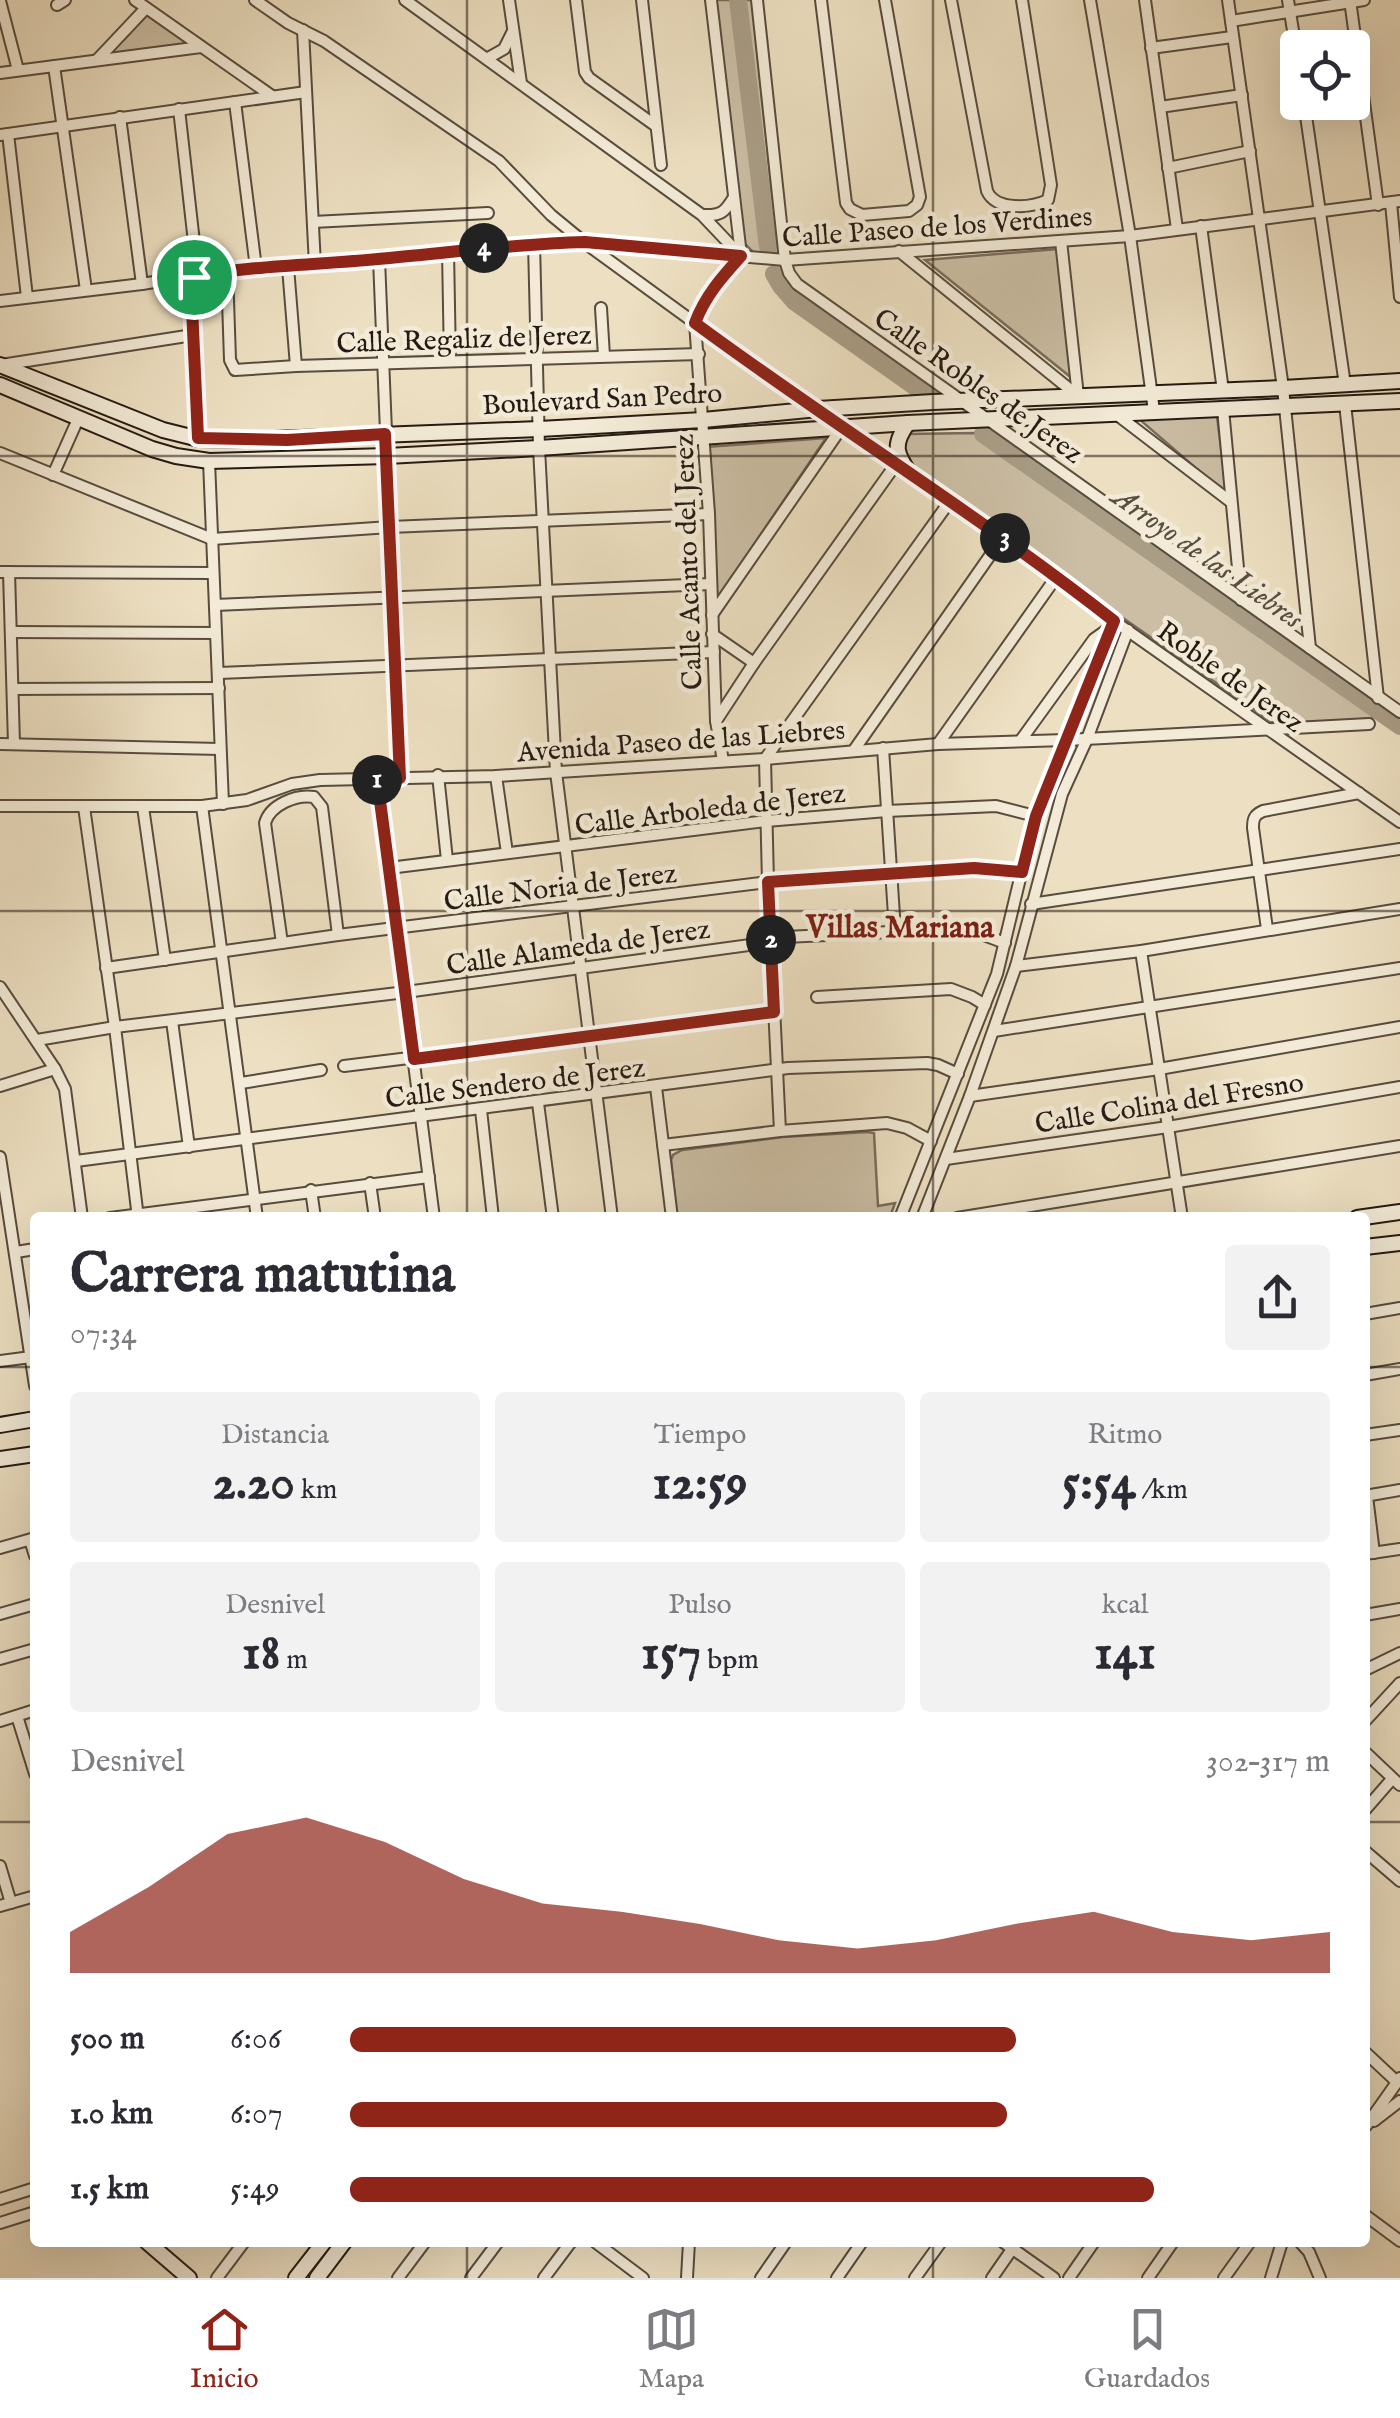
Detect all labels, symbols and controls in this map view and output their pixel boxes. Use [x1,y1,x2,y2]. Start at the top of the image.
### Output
map controls [1280,30,1370,120]
button: locate [1280,30,1370,120]
street label: Calle Paseo de los Verdines [781,200,1093,257]
pin: 4 [459,223,509,273]
text: 4 [477,230,491,265]
pin [152,235,237,320]
icon: arrive [167,250,222,305]
street label: Calle Robles de Jerez [866,302,1089,472]
street label: Calle Regaliz de Jerez [336,319,592,362]
street label: Boulevard San Pedro [481,377,723,424]
street label: Calle Acanto del Jerez [668,433,711,691]
water label: Arroyo de las Liebres [1102,477,1310,639]
pin: 3 [980,513,1030,563]
text: 3 [1000,520,1010,555]
street label: Roble de Jerez [1149,615,1310,741]
street label: Avenida Paseo de las Liebres [515,714,846,771]
pin: 1 [352,755,402,805]
text: 1 [372,762,382,797]
street label: Calle Arboleda de Jerez [573,777,848,844]
street label: Calle Noria de Jerez [442,857,679,920]
district label: Villas Mariana [805,908,995,949]
street label: Calle Alameda de Jerez [444,913,713,984]
pin: 2 [746,915,796,965]
text: 2 [764,922,778,957]
street label: Calle Sendero de Jerez [384,1051,647,1118]
street label: Calle Colina del Fresno [1033,1066,1306,1143]
text: Carrera matutina [70,1241,455,1311]
button: share [1225,1245,1330,1350]
text: 07:34 [70,1314,137,1355]
text: Distancia [221,1418,329,1453]
text: Tiempo [654,1418,746,1453]
text: Ritmo [1088,1418,1162,1453]
text: 2.20 [213,1453,295,1516]
text: 12:59 [652,1453,748,1516]
text: 5:54 [1062,1453,1136,1516]
text: km [295,1473,337,1508]
text: /km [1136,1473,1188,1508]
text: Desnivel [225,1588,325,1623]
text: Pulso [668,1588,732,1623]
text: kcal [1102,1588,1148,1623]
text: 18 [242,1623,280,1686]
text: 157 [641,1623,701,1686]
text: 141 [1094,1623,1156,1686]
text: m [280,1643,308,1678]
text: bpm [701,1643,759,1678]
text: Desnivel [70,1742,185,1783]
text: 302–317 m [1206,1742,1330,1783]
text: 500 m [70,2019,145,2060]
text: 6:06 [230,2019,281,2060]
text: 1.0 km [70,2094,153,2135]
text: 6:07 [230,2094,283,2135]
text: 1.5 km [70,2169,149,2210]
text: 5:49 [230,2169,280,2210]
tab: Inicio [190,2302,259,2397]
tab: Mapa [638,2302,704,2397]
tab: Guardados [1084,2302,1210,2397]

